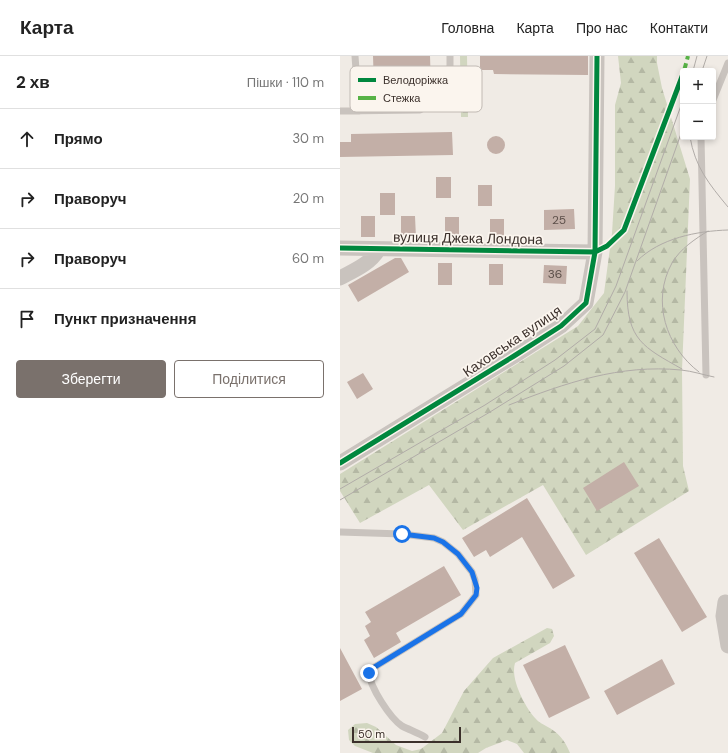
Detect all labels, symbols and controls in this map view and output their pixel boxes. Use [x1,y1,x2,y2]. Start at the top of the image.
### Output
text: Карта [20,15,74,40]
text: Головна [441,19,494,37]
text: Карта [516,19,554,37]
text: Про нас [576,19,628,37]
text: Контакти [650,19,708,37]
legend [350,66,482,112]
map controls [680,68,716,140]
button: + [680,68,716,104]
text: 2 хв [16,71,50,93]
text: Велодоріжка [383,73,449,87]
text: Пішки · 110 m [247,74,324,91]
text: Стежка [383,91,421,105]
button: − [680,104,716,140]
icon: ahead [16,128,38,150]
text: Прямо [54,129,103,149]
text: 30 m [292,130,324,147]
icon: right [16,188,38,210]
text: Праворуч [54,189,127,209]
text: 20 m [293,190,324,207]
house number: 25 [552,212,566,228]
street label: вулиця Джека Лондона [393,228,543,248]
icon: right [16,248,38,270]
text: Праворуч [54,249,127,269]
text: 60 m [292,250,324,267]
house number: 36 [548,266,562,282]
street label: Каховська вулиця [459,301,565,381]
icon: arrive [16,308,38,330]
text: Пункт призначення [54,309,196,329]
button: Зберегти [16,360,166,398]
button: Поділитися [174,360,324,398]
route start [393,525,411,543]
route end [360,664,378,682]
scale bar [352,725,461,744]
text: 50 m [358,727,385,741]

